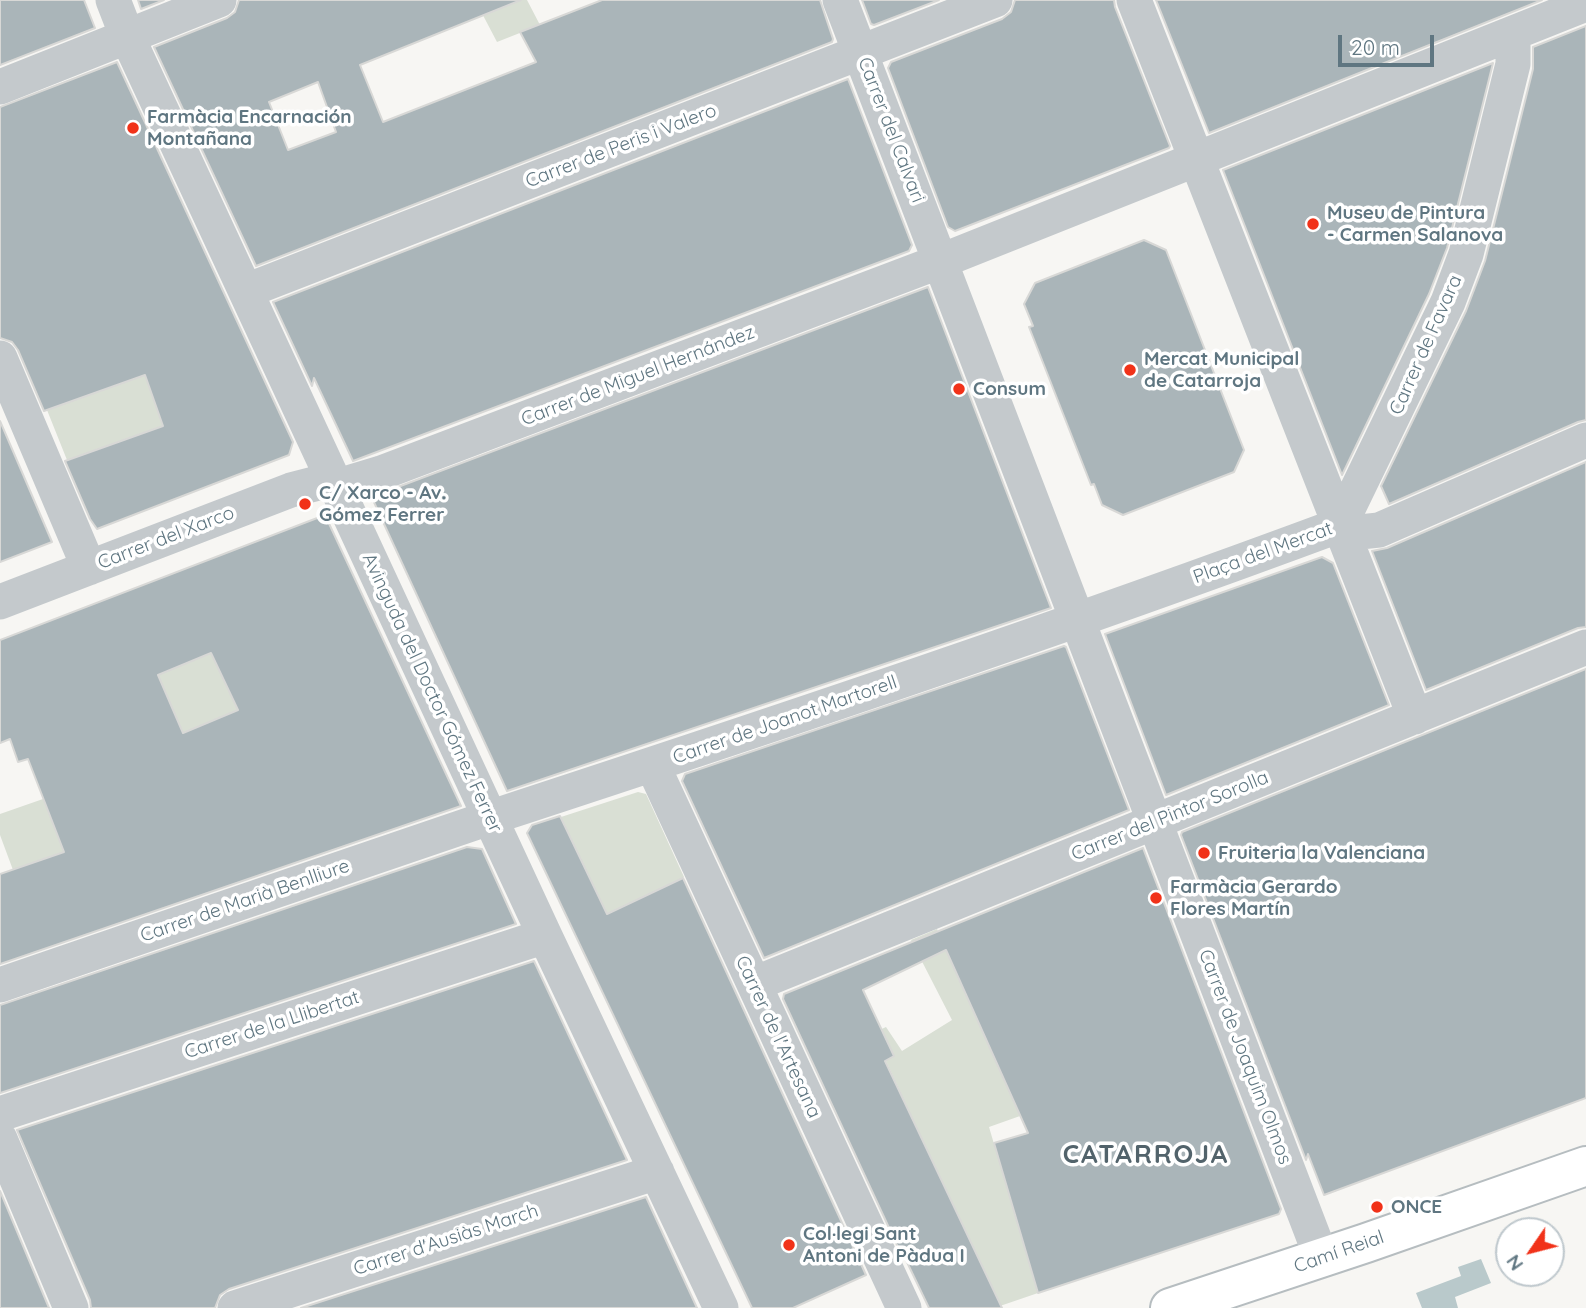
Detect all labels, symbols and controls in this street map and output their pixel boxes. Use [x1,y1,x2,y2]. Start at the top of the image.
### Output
scale bar [1341,21,1437,65]
text: 20 m [1351,34,1400,60]
street label: Carrer del Calvari [853,54,929,206]
street label: Carrer de Peris i Valero [522,99,720,193]
place label: Farmàcia Encarnación Montañana [147,106,352,150]
marker: Farmàcia Encarnación Montañana [125,120,141,136]
place label: Museu de Pintura - Carmen Salanova [1327,202,1503,246]
marker: Museu de Pintura - Carmen Salanova [1305,216,1321,232]
street label: Carrer de Favara [1385,272,1467,418]
street label: Carrer de Miguel Hernández [518,321,758,431]
place label: Mercat Municipal de Catarroja [1144,348,1299,392]
marker: Mercat Municipal de Catarroja [1122,362,1138,378]
place label: Consum [973,378,1046,400]
marker: Consum [951,381,967,397]
place label: C/ Xarco - Av. Gómez Ferrer [319,482,446,526]
marker: C/ Xarco - Av. Gómez Ferrer [297,496,313,512]
street label: Carrer del Xarco [95,501,237,575]
street label: Plaça del Mercat [1190,517,1336,589]
street label: Avinguda del Doctor Gómez Ferrer [357,550,507,836]
street label: Carrer de Joanot Martorell [670,671,900,769]
street label: Carrer del Pintor Sorolla [1068,766,1272,866]
place label: Fruiteria la Valenciana [1218,842,1425,864]
marker: Fruiteria la Valenciana [1196,845,1212,861]
street label: Carrer de Marià Benlliure [138,855,352,947]
place label: Farmàcia Gerardo Flores Martín [1170,876,1338,920]
marker: Farmàcia Gerardo Flores Martín [1148,890,1164,906]
street label: Carrer de Joaquim Olmos [1193,946,1297,1168]
street label: Carrer de l'Artesana [730,952,826,1122]
street label: Carrer de la Llibertat [182,986,362,1064]
district label: CATARROJA [1064,1139,1228,1171]
place label: ONCE [1391,1196,1442,1218]
street label: Carrer d'Ausiàs March [351,1199,541,1281]
marker: ONCE [1369,1199,1385,1215]
north arrow [1495,1217,1565,1287]
place label: Col·legi Sant Antoni de Pàdua I [803,1223,965,1267]
street label: Camí Reial [1291,1226,1387,1278]
marker: Col·legi Sant Antoni de Pàdua I [781,1237,797,1253]
text: N [1501,1250,1528,1276]

